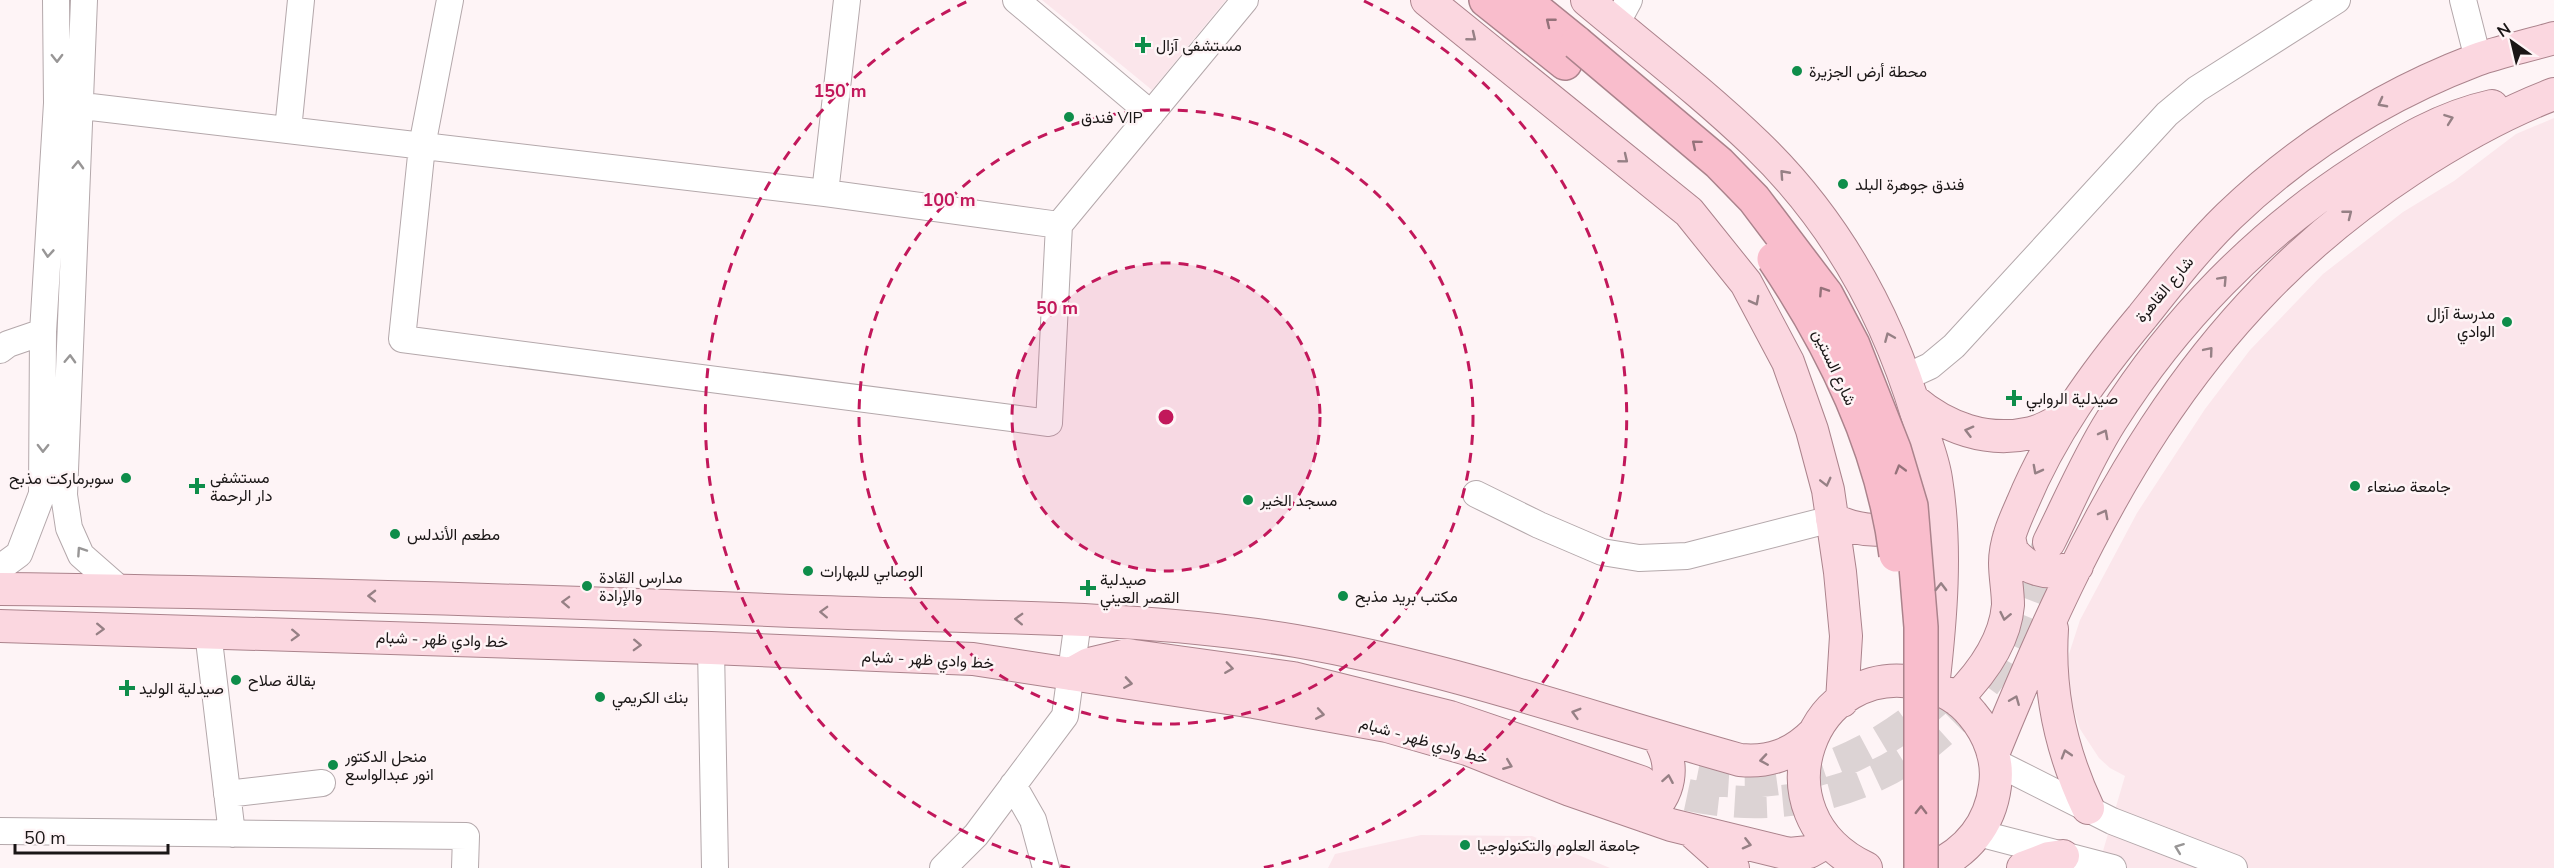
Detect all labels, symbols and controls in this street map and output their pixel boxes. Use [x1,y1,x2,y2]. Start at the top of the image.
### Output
north arrow [2482,12,2542,72]
one-way arrow [1546,18,1557,29]
text: N [2493,18,2515,43]
one-way arrow [1465,29,1476,40]
place label: مستشفى آزال [1156,35,1242,57]
marker: مستشفى آزال [1134,36,1152,54]
one-way arrow [50,54,63,63]
place label: محطة أرض الجزيرة [1809,61,1927,83]
marker: محطة أرض الجزيرة [1790,64,1804,78]
text: 150 m [813,79,867,103]
one-way arrow [2378,96,2388,107]
place label: فندق VIP [1081,107,1143,129]
marker: فندق VIP [1062,110,1076,124]
one-way arrow [2443,113,2454,126]
one-way arrow [1692,140,1703,151]
one-way arrow [1617,152,1628,163]
one-way arrow [72,160,85,169]
one-way arrow [1780,170,1791,181]
place label: فندق جوهرة البلد [1855,174,1964,196]
marker: فندق جوهرة البلد [1836,177,1850,191]
text: 100 m [922,188,976,212]
one-way arrow [2341,211,2352,222]
one-way arrow [41,249,54,258]
street label: شارع القاهرة [2131,252,2199,327]
one-way arrow [2216,277,2227,288]
one-way arrow [1819,287,1831,297]
one-way arrow [1748,295,1759,305]
text: 50 m [1036,296,1078,320]
place label: مدرسة آزال الوادي [2427,303,2495,345]
marker: مدرسة آزال الوادي [2500,315,2514,329]
street label: شارع الستين [1807,326,1861,409]
one-way arrow [1884,332,1896,343]
one-way arrow [2202,347,2213,358]
one-way arrow [64,355,77,364]
place label: صيدلية الروابي [2026,388,2118,412]
marker: صيدلية الروابي [2007,391,2021,405]
centre of rings [1156,407,1176,427]
one-way arrow [1964,426,1974,439]
one-way arrow [2097,430,2108,440]
one-way arrow [37,444,50,453]
one-way arrow [2033,464,2044,474]
one-way arrow [1895,465,1907,475]
place label: مستشفى دار الرحمة [210,467,272,507]
place label: سوبرمارکت مذبح [9,468,114,490]
marker: سوبرمارکت مذبح [119,471,133,485]
place label: جامعة صنعاء [2367,476,2451,498]
marker: مستشفى دار الرحمة [188,477,206,495]
one-way arrow [1818,477,1831,487]
marker: جامعة صنعاء [2348,479,2362,493]
place label: مسجد الخير [1259,490,1337,512]
marker: مسجد الخير [1241,493,1255,507]
one-way arrow [2097,510,2108,521]
place label: مطعم الأندلس [407,524,500,546]
marker: مطعم الأندلس [388,527,402,541]
one-way arrow [77,546,88,557]
place label: الوصابي للبهارات [820,561,923,585]
marker: الوصابي للبهارات [801,564,815,578]
place label: مدارس القادة والإرادة [599,567,683,607]
place label: صيدلية القصر العيني [1100,569,1179,611]
marker: مدارس القادة والإرادة [580,579,594,593]
marker: صيدلية القصر العيني [1081,581,1095,595]
one-way arrow [1935,582,1948,591]
place label: مكتب بريد مذبح [1355,586,1458,608]
marker: مكتب بريد مذبح [1336,589,1350,603]
one-way arrow [367,590,376,602]
one-way arrow [562,596,571,609]
one-way arrow [820,606,829,618]
one-way arrow [2000,611,2013,621]
one-way arrow [1015,613,1024,626]
one-way arrow [96,622,105,635]
street label: خط وادي ظهر - شبام [375,627,509,655]
one-way arrow [291,628,300,641]
one-way arrow [633,639,642,652]
street label: خط وادي ظهر - شبام [861,646,995,676]
one-way arrow [1225,661,1234,673]
place label: بقالة صلاح [248,670,316,692]
marker: بقالة صلاح [229,673,243,687]
one-way arrow [1123,676,1133,689]
place label: صيدلية الوليد [139,678,224,700]
marker: صيدلية الوليد [120,681,134,695]
place label: بنك الكريمي [612,687,688,711]
marker: بنك الكريمي [593,690,607,704]
one-way arrow [2008,695,2020,706]
one-way arrow [1315,707,1325,720]
one-way arrow [1571,708,1582,720]
street label: خط وادي ظهر - شبام [1357,712,1491,772]
place label: منحل الدكتور انور عبدالواسع [344,746,434,786]
one-way arrow [2061,749,2073,760]
one-way arrow [1760,753,1769,765]
marker: منحل الدكتور انور عبدالواسع [326,758,340,772]
one-way arrow [1502,758,1513,771]
one-way arrow [1661,775,1674,785]
one-way arrow [1915,805,1927,814]
scale bar [15,817,168,855]
text: 50 m [24,826,66,850]
place label: جامعة العلوم والتكنولوجيا [1477,835,1640,857]
one-way arrow [1742,836,1752,849]
marker: جامعة العلوم والتكنولوجيا [1458,838,1472,852]
one-way arrow [2174,843,2185,855]

